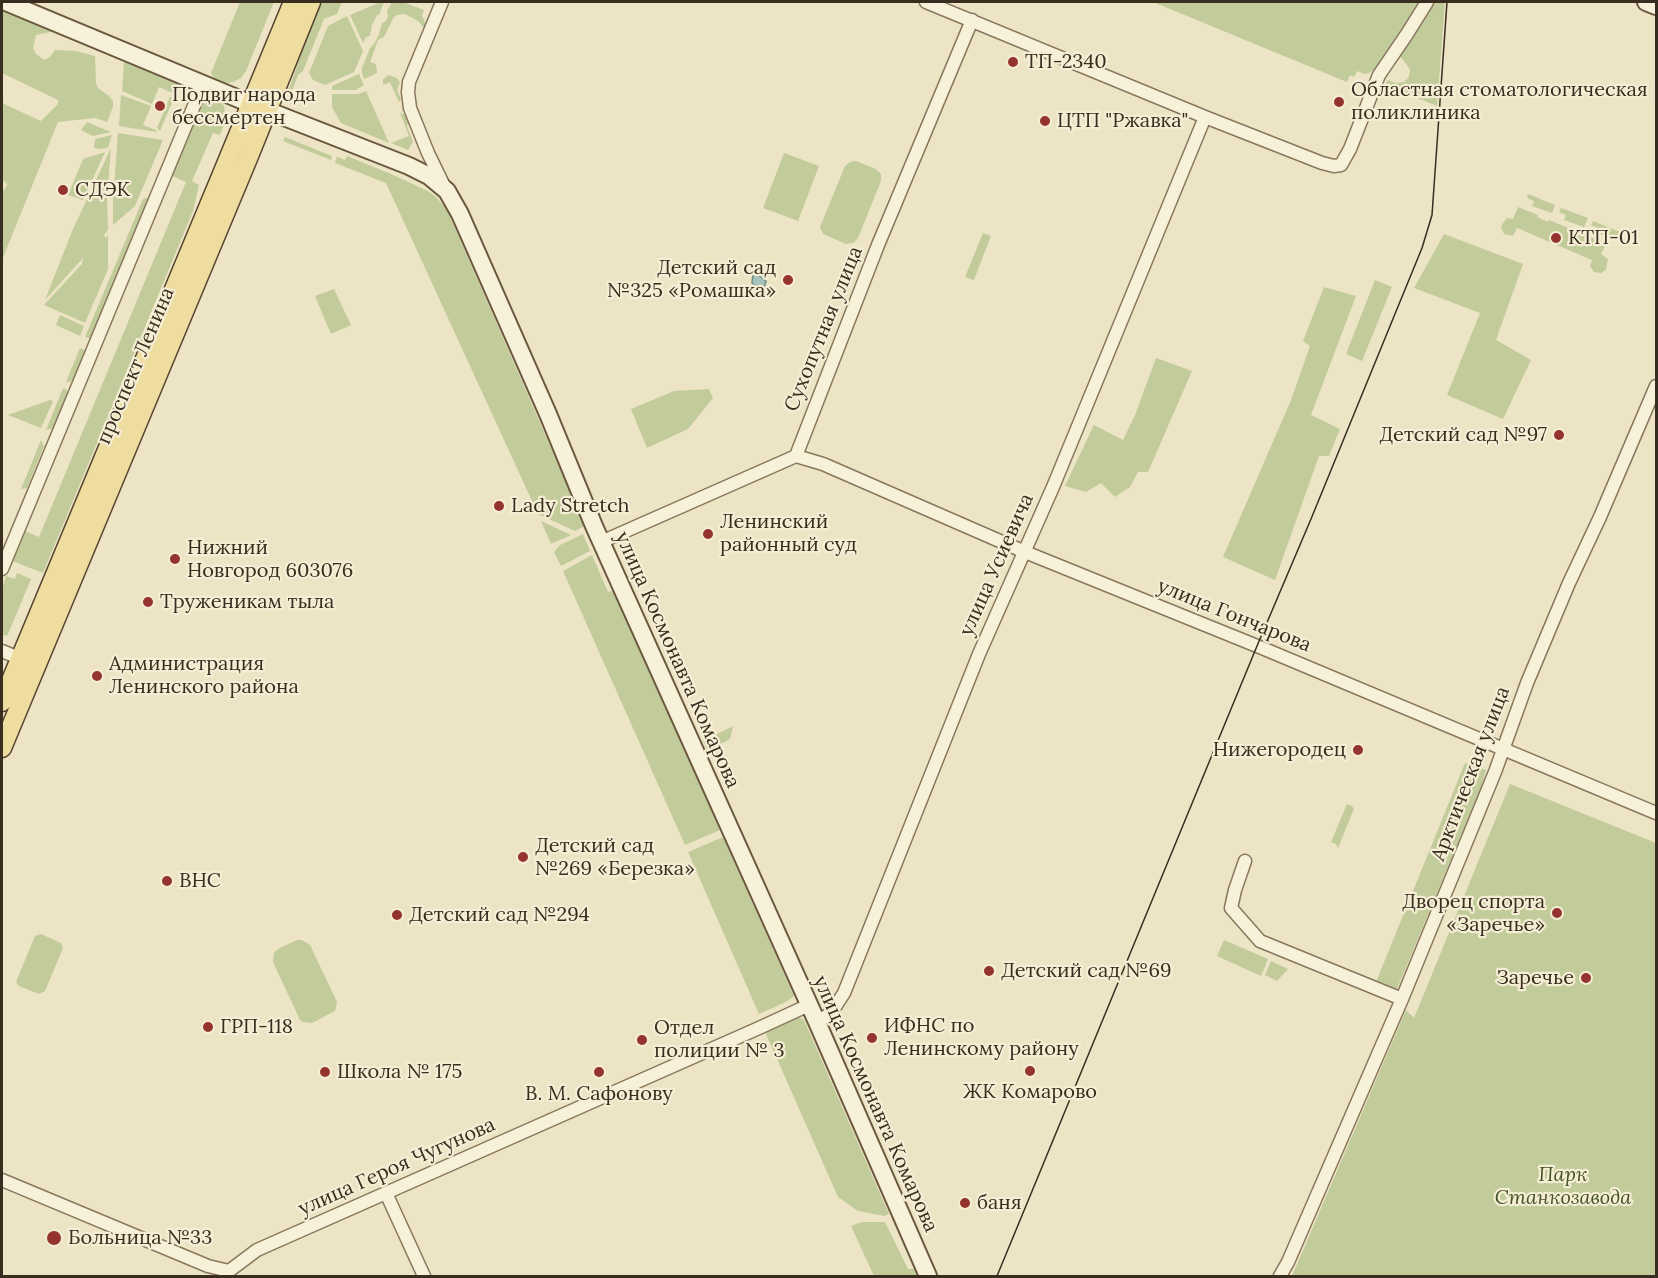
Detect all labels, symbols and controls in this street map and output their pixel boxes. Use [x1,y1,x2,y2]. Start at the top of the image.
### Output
place label: ТП-2340 [1025,50,1107,74]
marker: ТП-2340 [1006,55,1020,69]
place label: Областная стоматологическая поликлиника [1351,78,1648,125]
place label: Подвиг народа бессмертен [172,83,316,130]
marker: Областная стоматологическая поликлиника [1332,95,1346,109]
marker: Подвиг народа бессмертен [153,99,167,113]
place label: ЦТП "Ржавка" [1057,109,1188,133]
marker: ЦТП "Ржавка" [1038,114,1052,128]
place label: СДЭК [75,178,130,202]
marker: СДЭК [56,183,70,197]
place label: КТП-01 [1568,226,1638,250]
marker: КТП-01 [1549,231,1563,245]
street label: Сухопутная улица [780,243,868,415]
place label: Детский сад №325 «Ромашка» [607,256,776,303]
marker: Детский сад №325 «Ромашка» [781,273,795,287]
street label: проспект Ленина [92,284,180,448]
place label: Детский сад №97 [1379,423,1547,447]
marker: Детский сад №97 [1552,428,1566,442]
street label: улица Усиевича [955,490,1039,640]
place label: Lady Stretch [511,494,630,518]
marker: Lady Stretch [492,499,506,513]
place label: Ленинский районный суд [720,510,857,557]
marker: Ленинский районный суд [701,527,715,541]
street label: улица Космонавта Комарова [609,528,745,792]
place label: Нижний Новгород 603076 [187,536,353,583]
marker: Нижний Новгород 603076 [168,552,182,566]
street label: улица Гончарова [1154,574,1314,658]
place label: Труженикам тыла [160,590,334,614]
marker: Труженикам тыла [141,595,155,609]
place label: Администрация Ленинского района [109,652,299,699]
marker: Администрация Ленинского района [90,669,104,683]
street label: Арктическая улица [1427,683,1515,865]
place label: Нижегородец [1213,738,1346,762]
marker: Нижегородец [1351,743,1365,757]
place label: Детский сад №269 «Березка» [535,834,695,881]
marker: Детский сад №269 «Березка» [516,850,530,864]
place label: ВНС [179,869,221,893]
marker: ВНС [160,874,174,888]
place label: Дворец спорта «Заречье» [1402,890,1545,937]
place label: Детский сад №294 [409,903,590,927]
marker: Дворец спорта «Заречье» [1550,906,1564,920]
marker: Детский сад №294 [390,908,404,922]
place label: Детский сад №69 [1001,959,1172,983]
marker: Детский сад №69 [982,964,996,978]
place label: Заречье [1497,966,1574,990]
marker: Заречье [1579,971,1593,985]
street label: улица Космонавта Комарова [807,972,943,1236]
place label: ИФНС по Ленинскому району [884,1014,1079,1061]
place label: ГРП-118 [220,1015,293,1039]
place label: Отдел полиции № 3 [654,1016,785,1063]
marker: ГРП-118 [201,1020,215,1034]
marker: ИФНС по Ленинскому району [865,1031,879,1045]
marker: Отдел полиции № 3 [635,1033,649,1047]
place label: Школа № 175 [337,1060,462,1084]
marker: ЖК Комарово [1023,1064,1037,1078]
marker: Школа № 175 [318,1065,332,1079]
marker: В. М. Сафонову [592,1065,606,1079]
place label: ЖК Комарово [963,1080,1097,1104]
place label: В. М. Сафонову [525,1082,673,1106]
street label: улица Героя Чугунова [295,1113,499,1221]
park label: Парк Станкозавода [1495,1163,1631,1210]
place label: баня [977,1191,1022,1215]
marker: баня [958,1196,972,1210]
place label: Больница №33 [68,1226,212,1250]
marker: Больница №33 [45,1229,63,1247]

